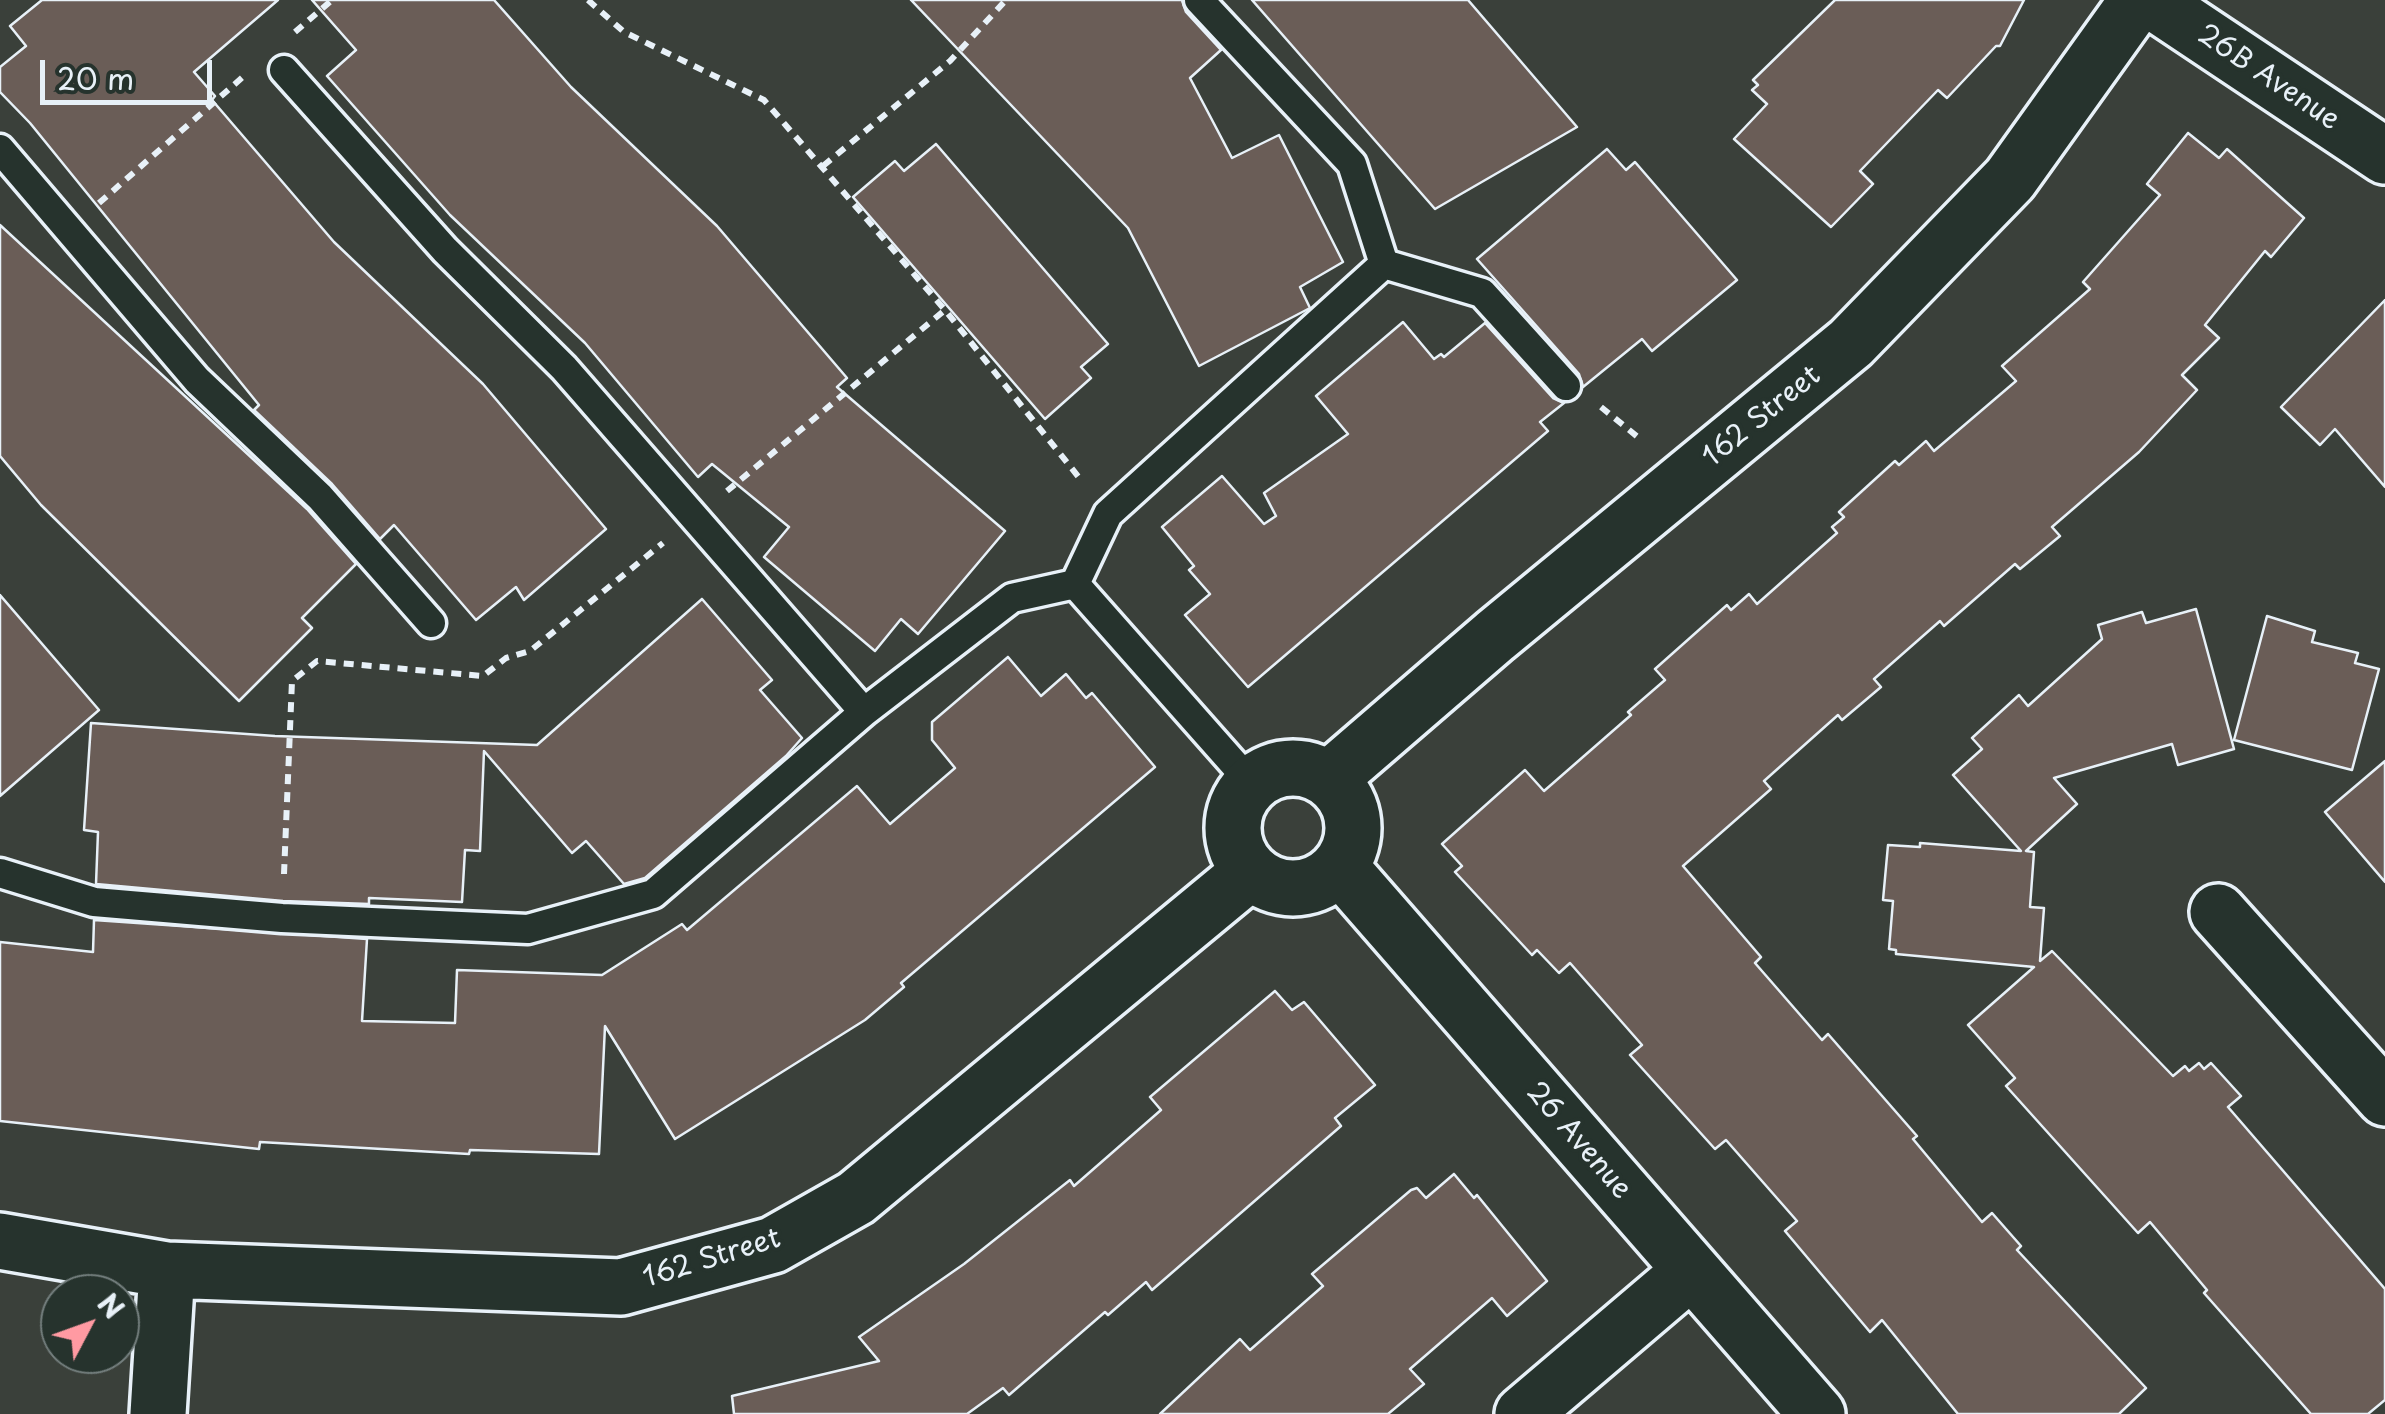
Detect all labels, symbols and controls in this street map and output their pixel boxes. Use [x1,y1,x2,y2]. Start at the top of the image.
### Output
street label: 26B Avenue [2191,18,2345,138]
scale bar [45,40,218,102]
text: 20 m [57,55,134,100]
street label: 162 Street [1696,359,1828,475]
street label: 26 Avenue [1518,1076,1638,1206]
street label: 162 Street [639,1222,785,1296]
north arrow [40,1274,140,1374]
text: N [88,1283,135,1328]

